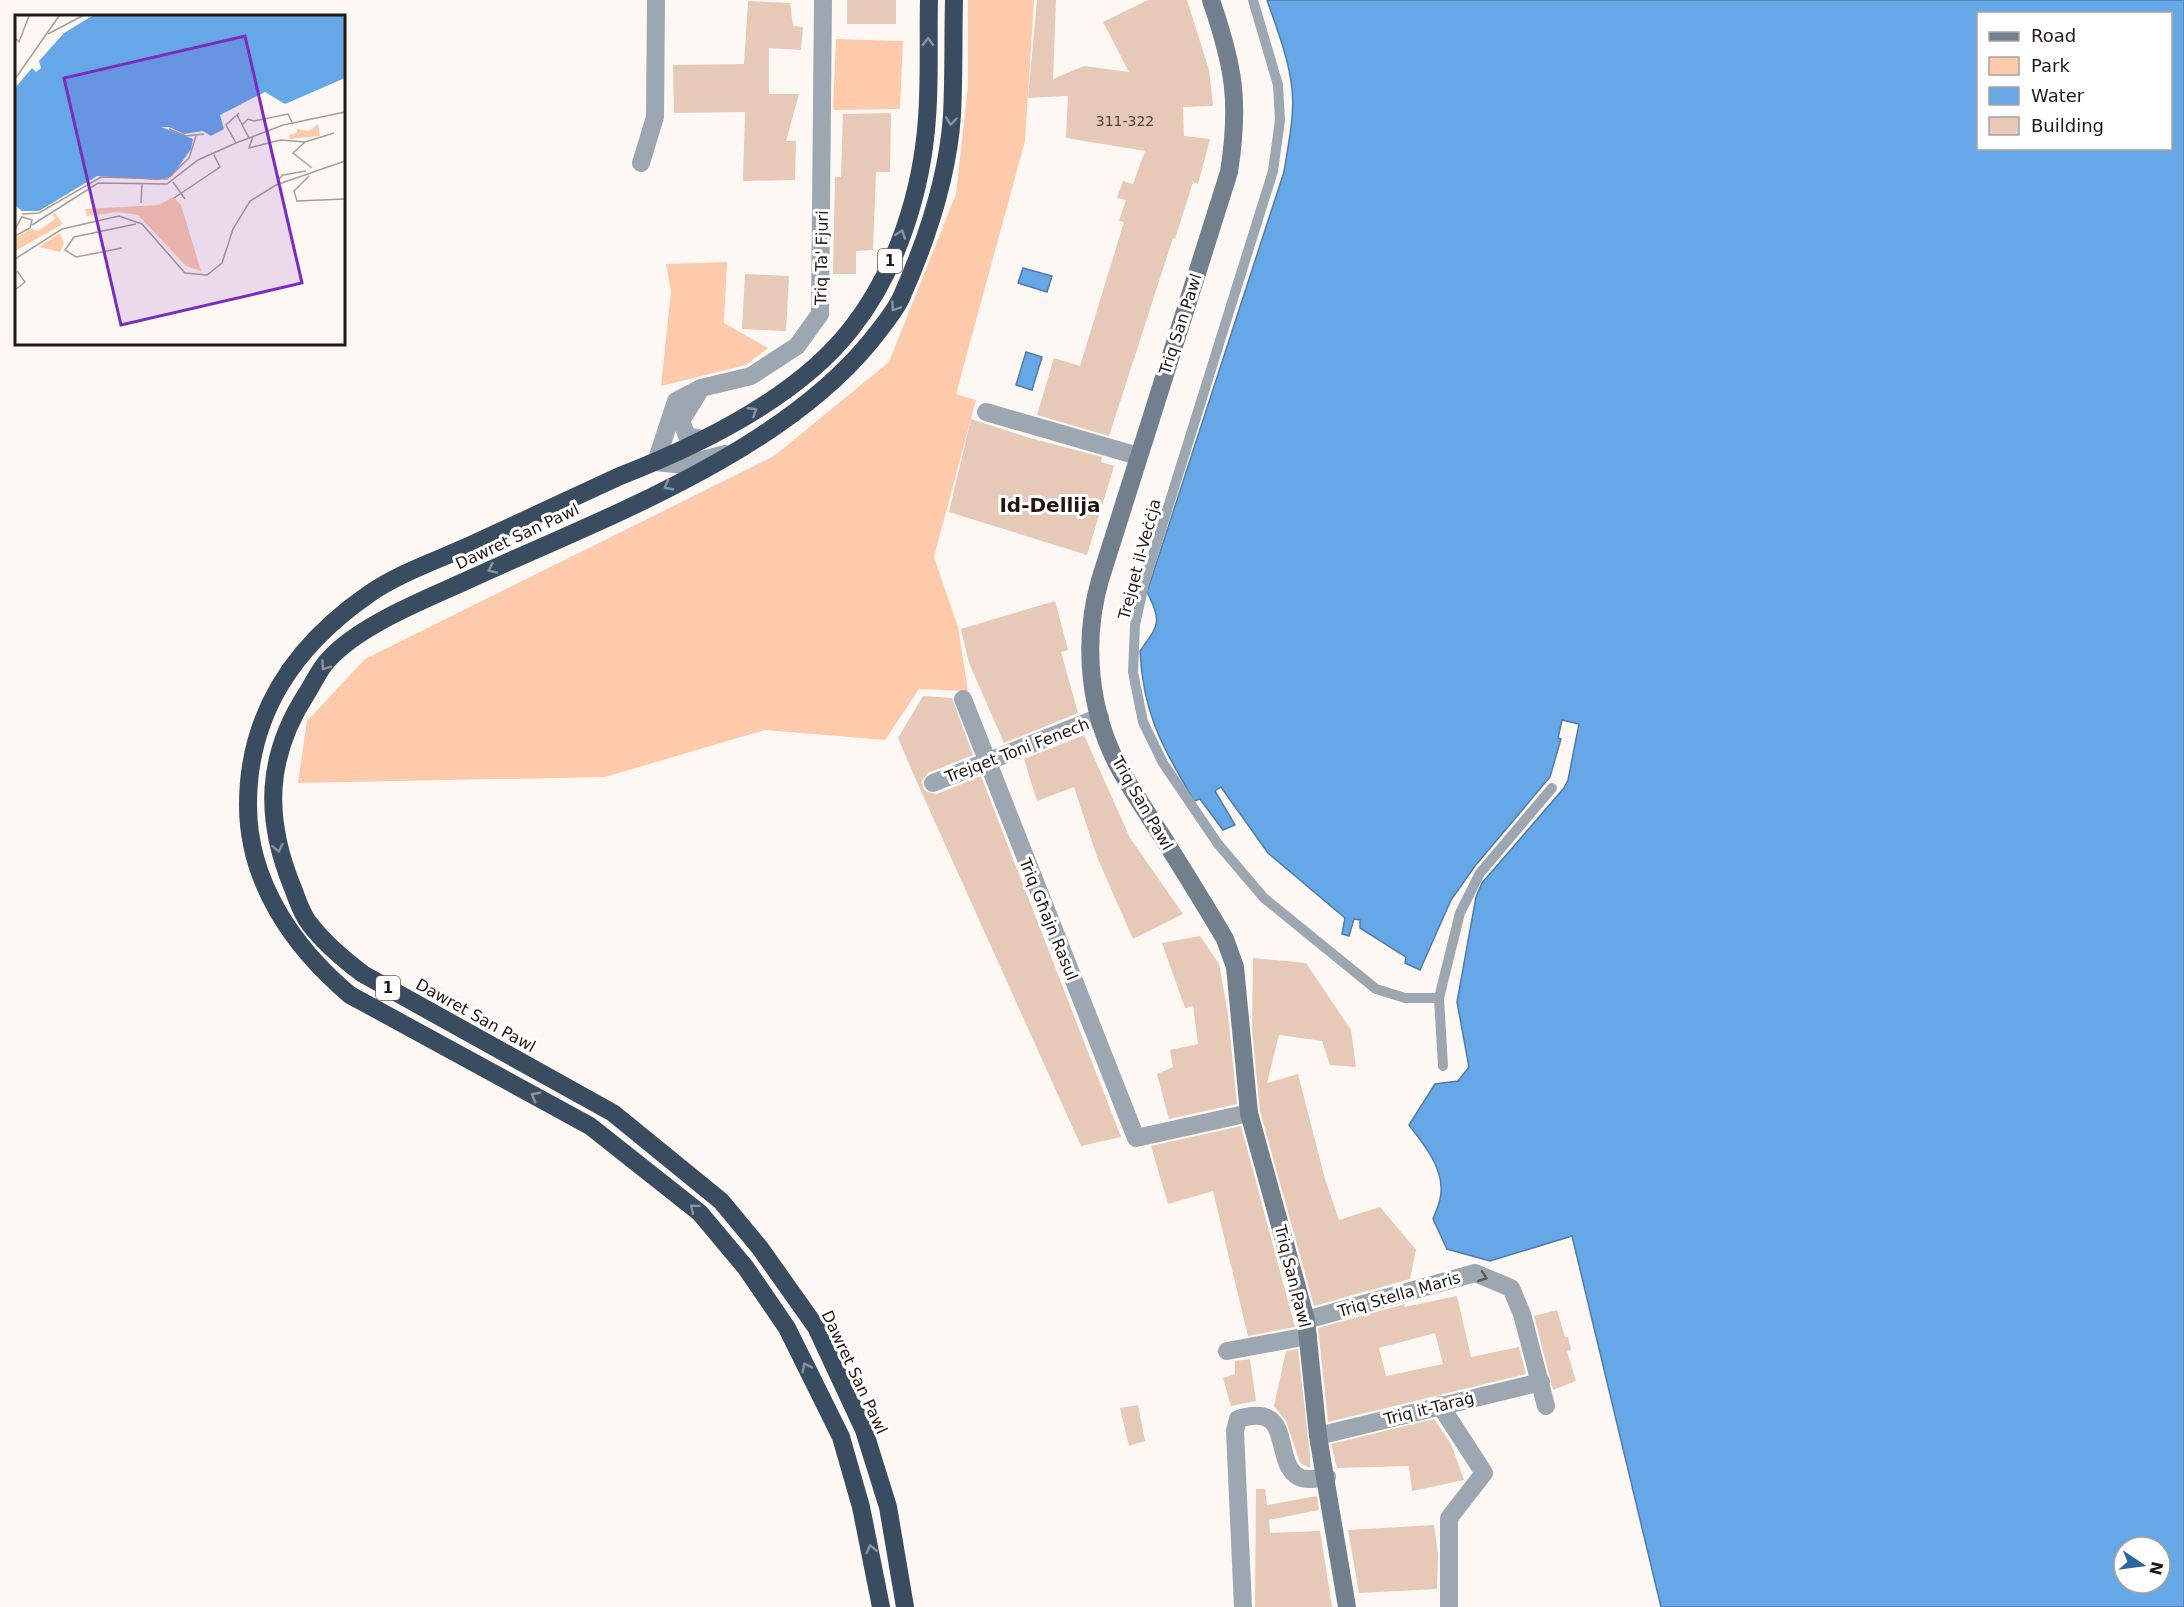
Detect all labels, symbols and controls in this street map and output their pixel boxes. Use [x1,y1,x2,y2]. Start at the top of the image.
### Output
legend [1977,12,2172,150]
inset map [15,15,345,345]
text: Road [2031,25,2076,46]
one-way arrow [922,37,934,46]
text: Park [2031,55,2070,76]
text: Water [2031,85,2085,106]
house number: 311-322 [1096,113,1154,129]
text: Building [2031,115,2104,136]
one-way arrow [945,117,957,126]
street label: Triq Ta' Fjuri [811,210,832,307]
one-way arrow [894,229,907,239]
road number: 1 [878,249,902,273]
street label: Triq San Pawl [1155,271,1206,378]
one-way arrow [891,300,902,311]
one-way arrow [747,406,757,418]
one-way arrow [664,479,675,491]
district label: Id-Dellija [999,493,1101,517]
street label: Trejqet il-Veċċja [1114,497,1165,623]
street label: Dawret San Pawl [452,500,582,573]
one-way arrow [487,562,498,574]
one-way arrow [321,660,332,671]
street label: Trejqet Toni Fenech [941,714,1092,787]
street label: Triq San Pawl [1108,752,1177,854]
one-way arrow [271,842,284,852]
street label: Triq Għajn Rasul [1015,854,1082,983]
street label: Dawret San Pawl [413,975,539,1056]
road number: 1 [376,976,400,1000]
one-way arrow [531,1092,541,1103]
one-way arrow [690,1205,701,1216]
street label: Triq San Pawl [1270,1222,1314,1329]
street label: Triq Stella Maris [1335,1268,1463,1321]
one-way arrow [1478,1270,1488,1283]
street label: Dawret San Pawl [818,1307,891,1437]
one-way arrow [802,1362,813,1373]
street label: Triq it-Taraġ [1381,1388,1476,1429]
north arrow [2112,1535,2172,1595]
one-way arrow [865,1545,878,1555]
text: N [2145,1560,2167,1577]

